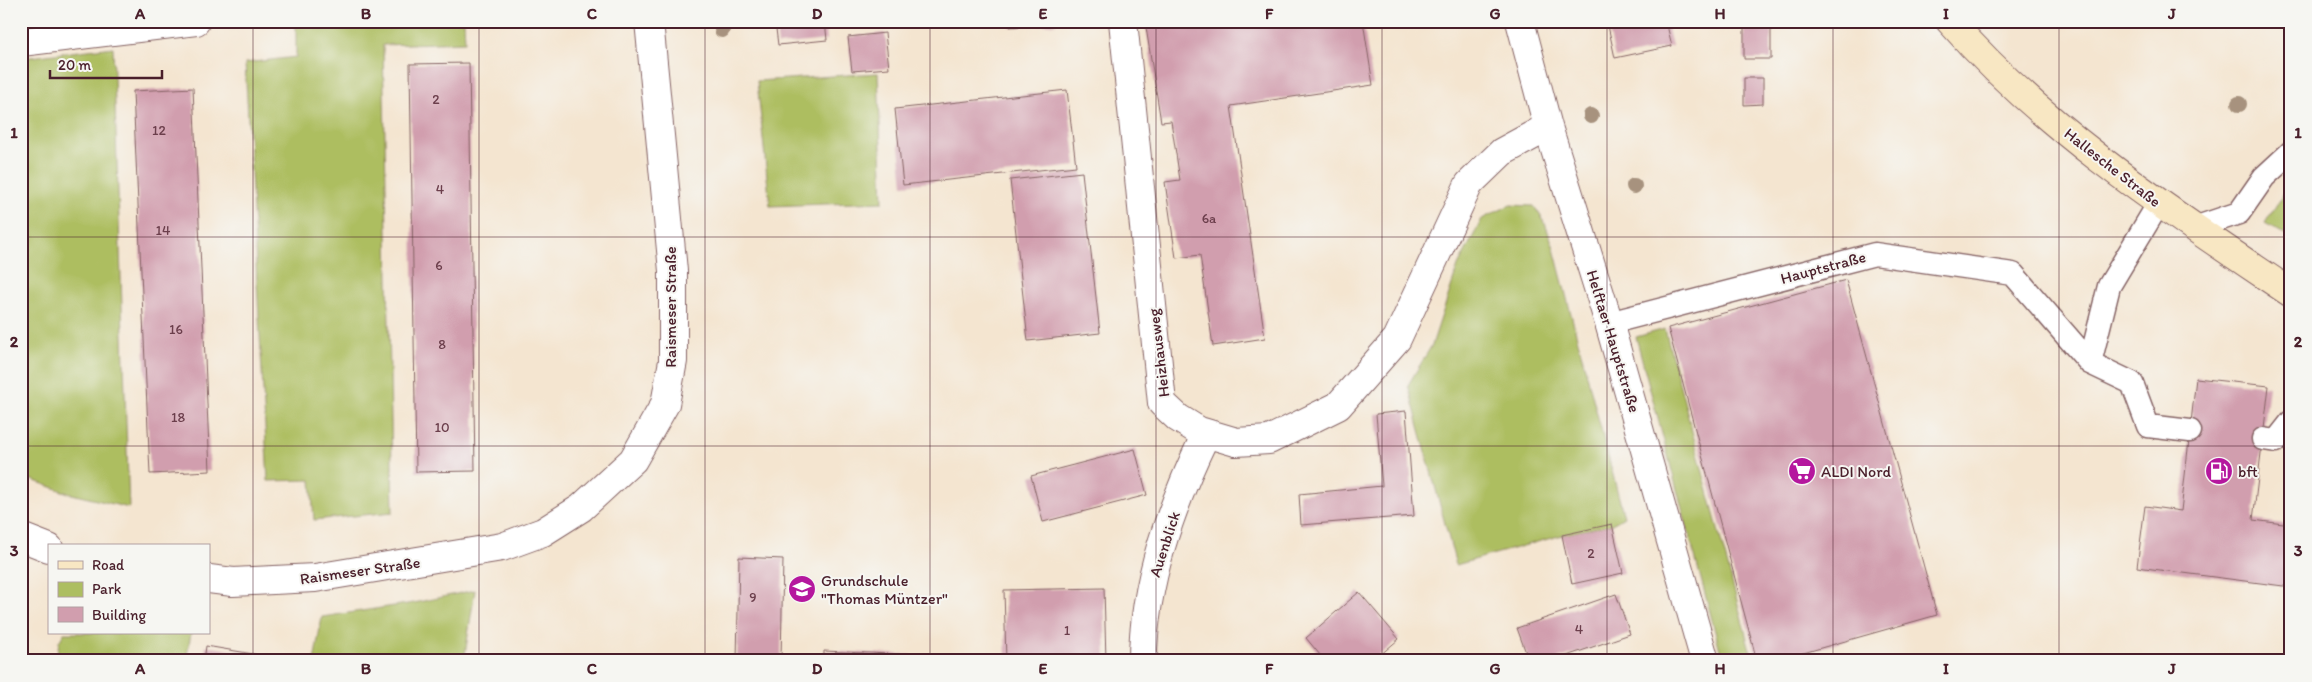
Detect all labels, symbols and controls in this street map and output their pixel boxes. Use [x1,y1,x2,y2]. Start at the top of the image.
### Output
text: A [134,4,146,23]
text: B [361,4,372,23]
text: C [587,4,598,23]
text: D [812,4,823,23]
text: E [1039,4,1048,23]
text: F [1265,4,1274,23]
text: G [1489,4,1501,23]
text: H [1714,4,1726,23]
text: I [1943,4,1949,23]
text: J [2167,4,2176,23]
scale bar [50,48,162,80]
text: 20 m [58,56,92,74]
house number: 2 [432,91,440,108]
house number: 12 [152,122,167,139]
text: 1 [10,123,18,142]
text: 1 [2294,123,2302,142]
street label: Hallesche Straße [2061,124,2165,211]
house number: 4 [436,181,445,198]
house number: 6a [1202,210,1217,227]
house number: 14 [156,222,171,239]
street label: Raismeser Straße [661,246,680,368]
street label: Hauptstraße [1778,247,1868,288]
house number: 6 [435,257,443,274]
street label: Helftaer Hauptstraße [1583,268,1644,415]
street label: Heizhausweg [1144,307,1173,398]
house number: 16 [169,321,183,338]
text: 2 [10,332,19,351]
text: 2 [2294,332,2303,351]
house number: 8 [438,336,446,353]
house number: 18 [171,409,185,426]
house number: 10 [434,419,450,436]
supermarket icon: ALDI Nord [1787,456,1817,486]
fuel station icon: bft [2204,456,2234,486]
place label: ALDI Nord [1821,462,1892,481]
place label: bft [2238,462,2258,481]
street label: Auenblick [1145,509,1184,580]
text: 3 [10,541,19,560]
text: 3 [2294,541,2303,560]
legend [48,544,210,634]
house number: 2 [1587,545,1595,562]
street label: Raismeser Straße [299,553,422,588]
text: Road [92,556,125,574]
place label: Grundschule "Thomas Müntzer" [821,571,948,608]
school or university icon: Grundschule "Thomas Müntzer" [787,574,817,604]
text: Park [92,580,122,598]
house number: 9 [749,589,757,606]
text: Building [92,606,146,624]
house number: 4 [1575,621,1584,638]
house number: 1 [1064,622,1071,639]
text: A [134,659,146,678]
text: B [361,659,372,678]
text: C [587,659,598,678]
text: D [812,659,823,678]
text: E [1039,659,1048,678]
text: F [1265,659,1274,678]
text: G [1489,659,1501,678]
text: H [1714,659,1726,678]
text: I [1943,659,1949,678]
text: J [2167,659,2176,678]

